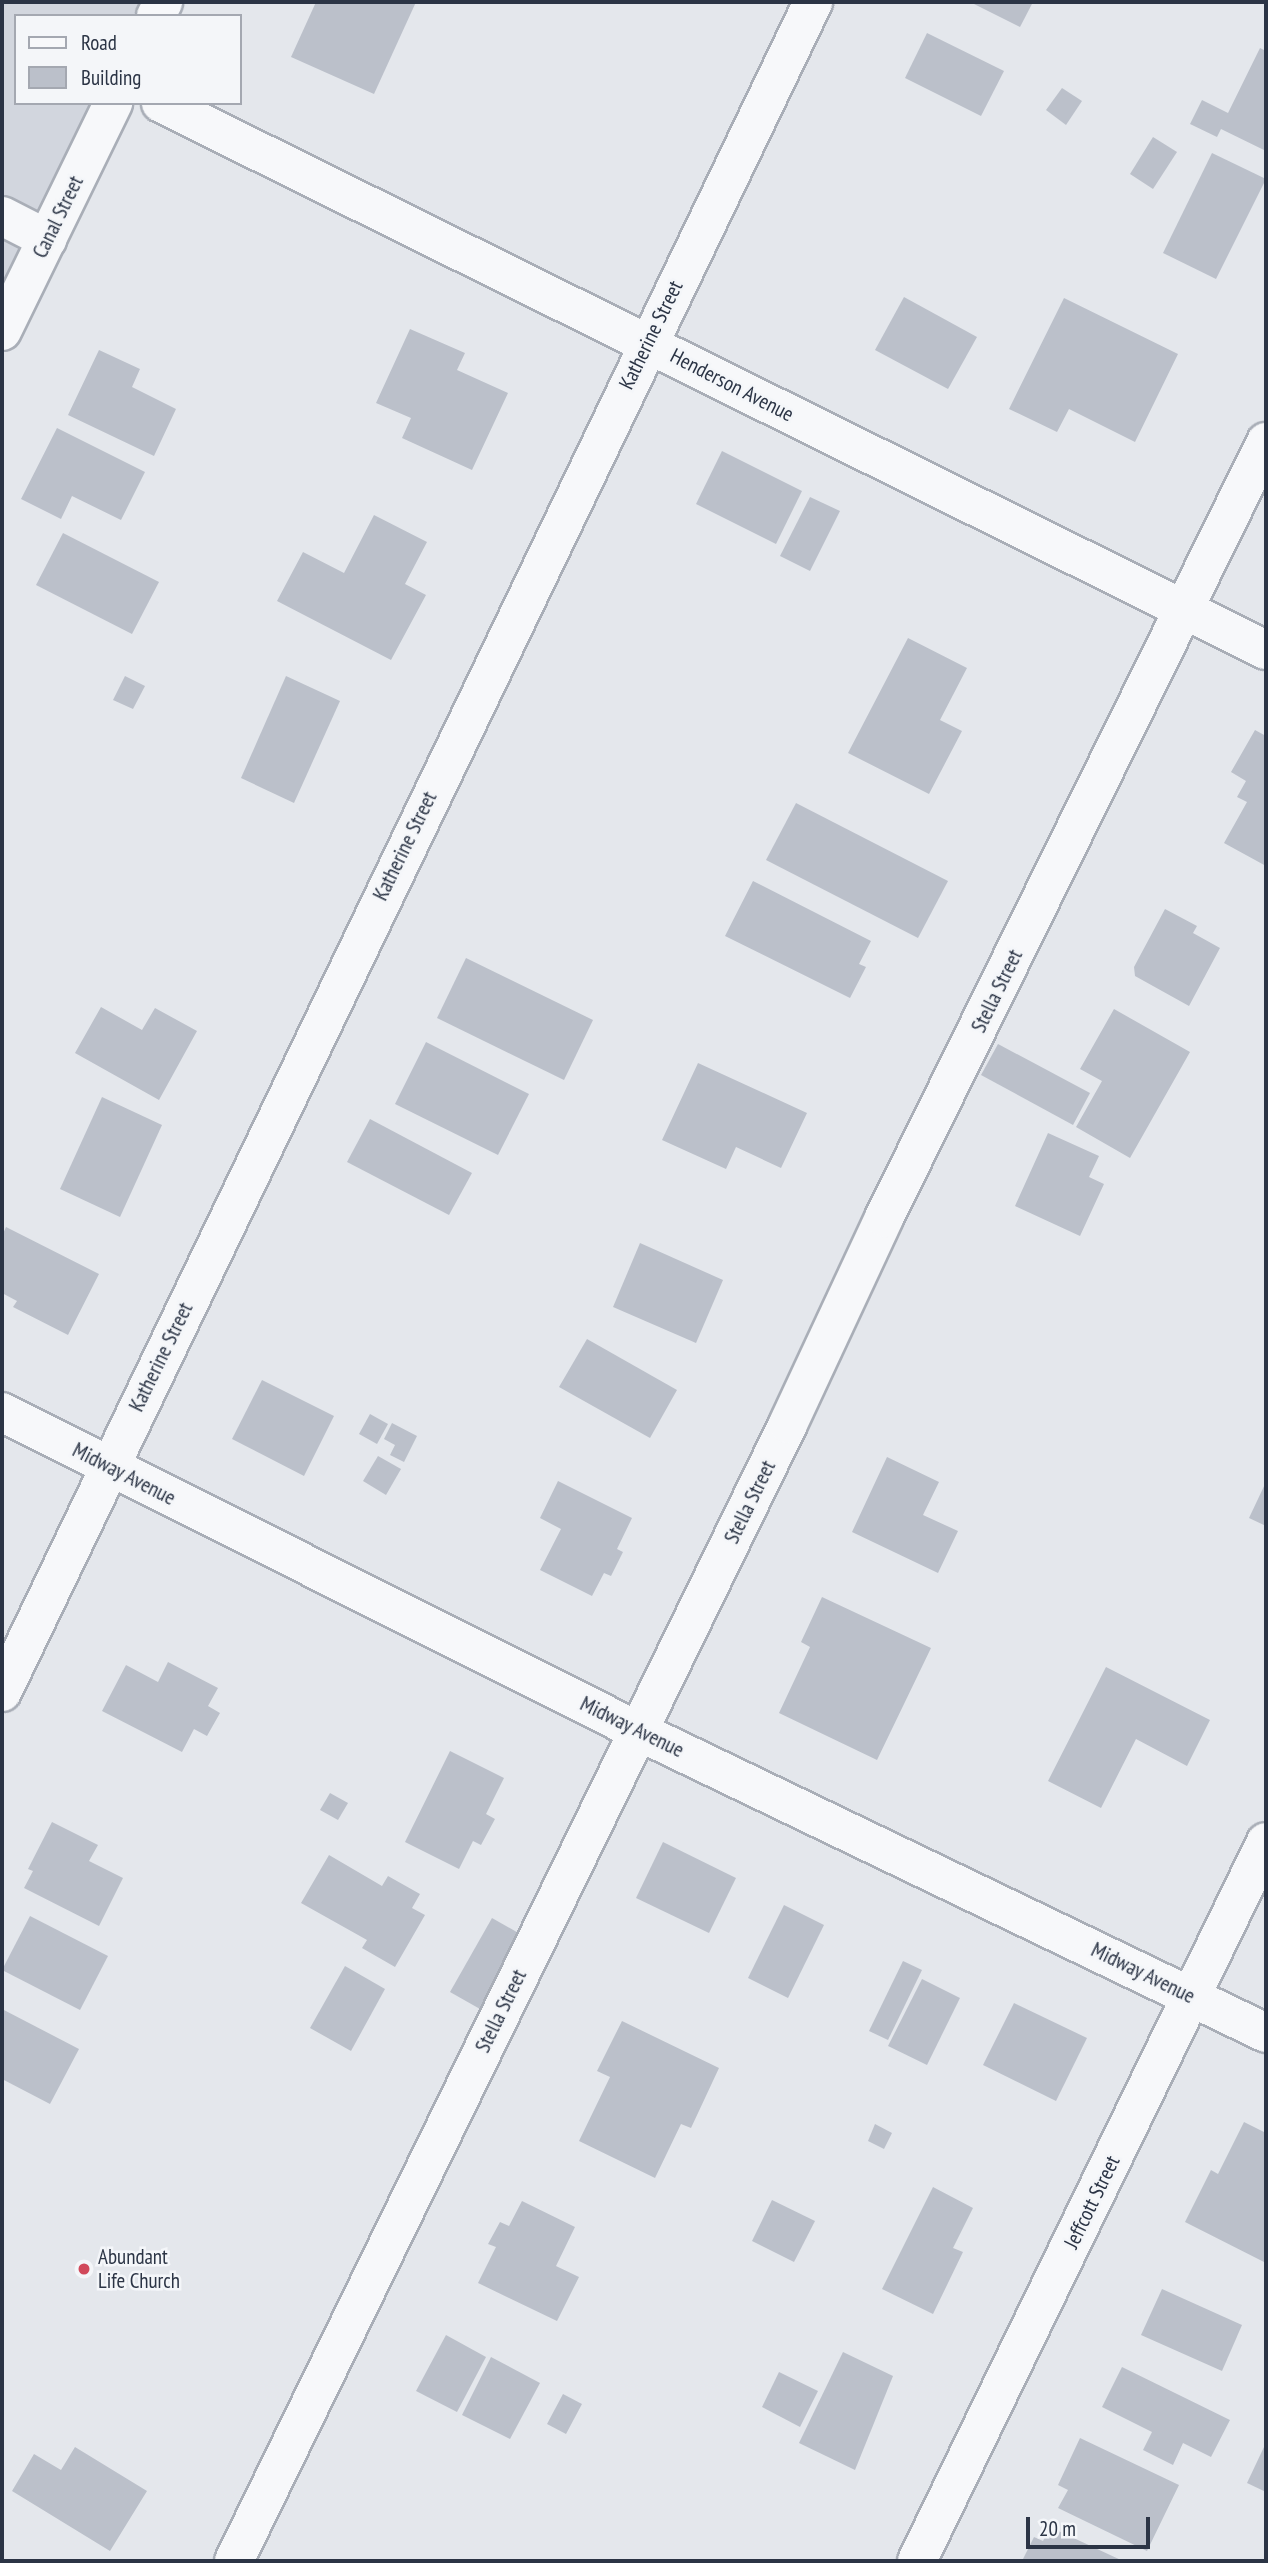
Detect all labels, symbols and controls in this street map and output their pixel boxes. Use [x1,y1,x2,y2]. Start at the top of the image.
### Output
legend [14,14,242,105]
text: Road [81,29,117,56]
text: Building [81,64,141,91]
street label: Canal Street [27,172,89,262]
street label: Katherine Street [614,276,688,394]
street label: Henderson Avenue [666,343,798,427]
street label: Katherine Street [368,787,442,905]
street label: Stella Street [966,945,1028,1037]
street label: Katherine Street [124,1298,198,1416]
street label: Midway Avenue [68,1437,180,1511]
street label: Stella Street [719,1456,781,1548]
street label: Midway Avenue [576,1691,688,1763]
street label: Midway Avenue [1087,1937,1199,2009]
street label: Stella Street [470,1965,532,2057]
street label: Jeffcott Street [1059,2152,1125,2252]
place label: Abundant Life Church [98,2244,180,2294]
marker: Abundant Life Church [76,2261,92,2277]
scale bar [1030,2504,1154,2548]
text: 20 m [1039,2515,1076,2542]

